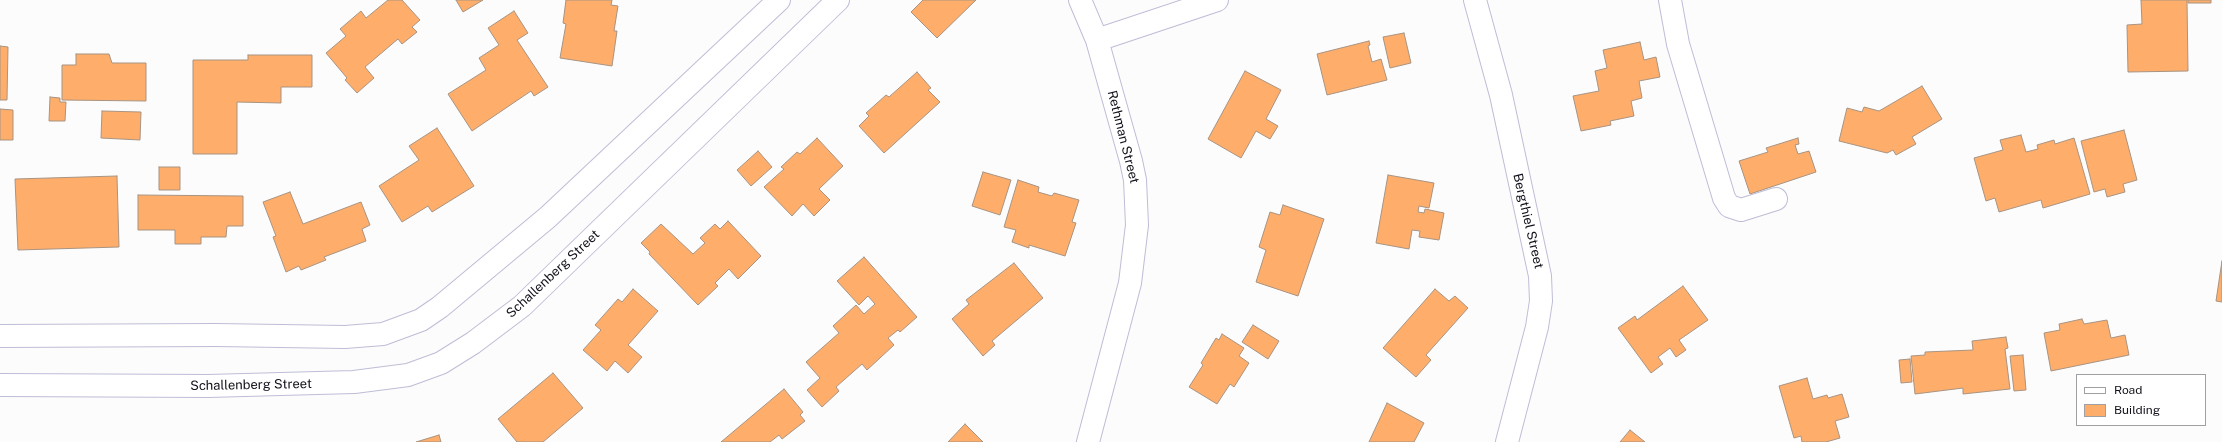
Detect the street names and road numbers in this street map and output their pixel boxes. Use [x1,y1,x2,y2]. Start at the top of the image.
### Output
street label: Rethman Street [1104,89,1142,185]
street label: Bergthiel Street [1509,172,1547,270]
street label: Schallenberg Street [503,227,603,321]
street label: Schallenberg Street [190,376,312,394]

